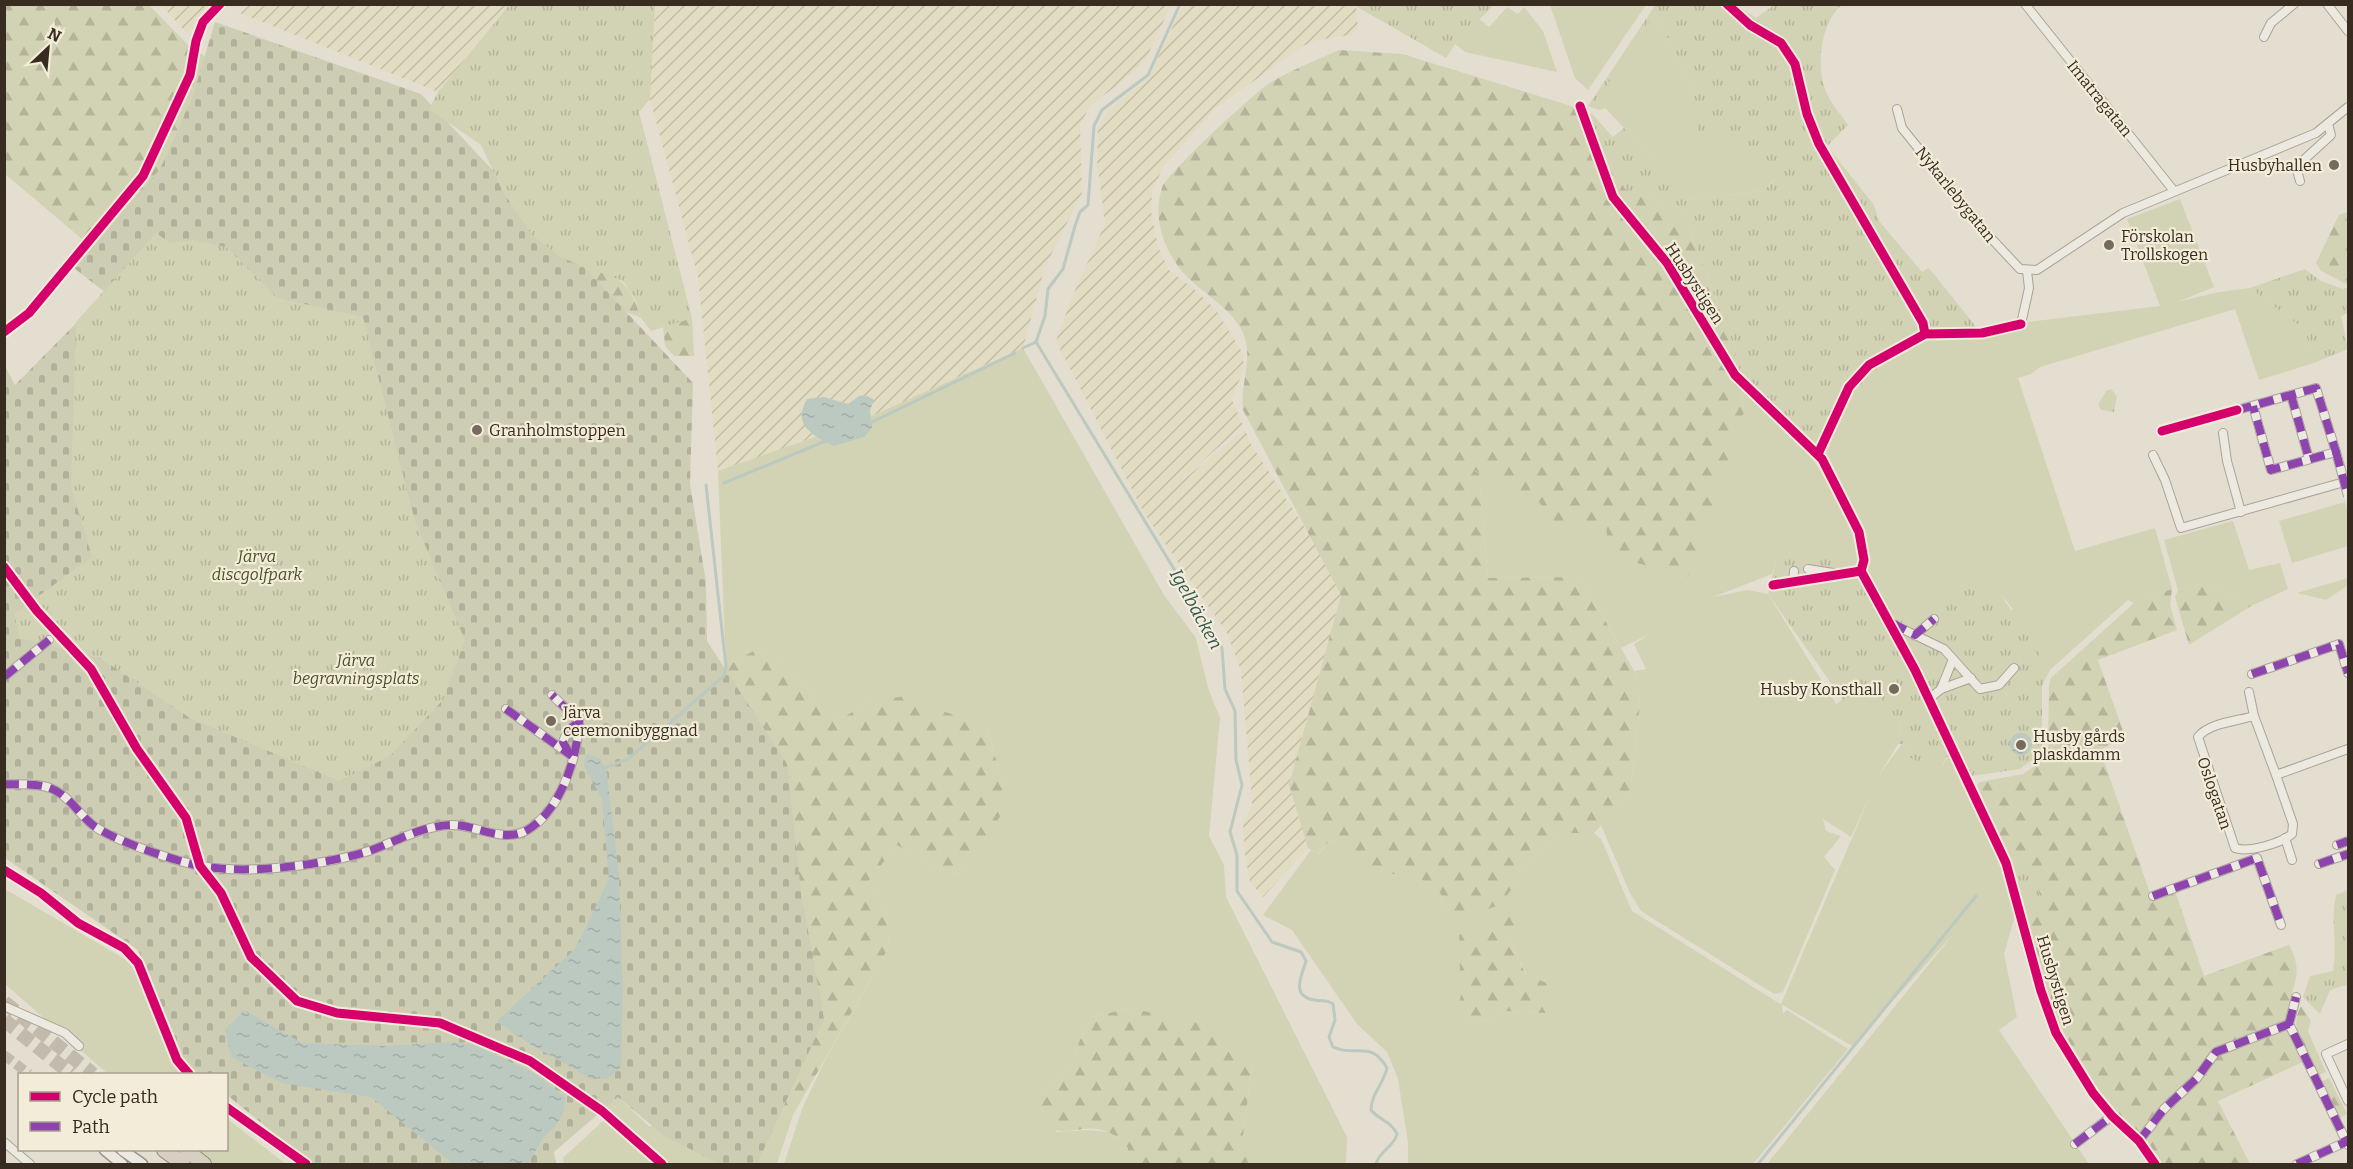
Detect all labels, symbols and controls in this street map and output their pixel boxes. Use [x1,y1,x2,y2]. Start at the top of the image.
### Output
north arrow [18,18,78,78]
text: N [45,24,64,46]
street label: Imatragatan [2063,56,2136,140]
street label: Nykarlebygatan [1911,143,2000,246]
place label: Husbyhallen [2228,156,2322,175]
marker: Husbyhallen [2327,158,2341,172]
place label: Förskolan Trollskogen [2121,227,2208,264]
marker: Förskolan Trollskogen [2102,238,2116,252]
street label: Husbystigen [1661,239,1728,328]
place label: Granholmstoppen [489,421,626,440]
marker: Granholmstoppen [470,423,484,437]
park label: Järva discgolfpark [212,547,303,584]
water label: Igelbäcken [1165,565,1227,653]
park label: Järva begravningsplats [293,651,420,688]
place label: Husby Konsthall [1760,680,1882,699]
marker: Husby Konsthall [1887,682,1901,696]
place label: Järva ceremonibyggnad [562,703,698,740]
marker: Järva ceremonibyggnad [544,714,558,728]
place label: Husby gårds plaskdamm [2033,727,2125,764]
marker: Husby gårds plaskdamm [2014,738,2028,752]
street label: Oslogatan [2193,754,2236,832]
street label: Husbystigen [2033,933,2078,1027]
legend [18,1073,228,1151]
text: Cycle path [72,1086,158,1108]
text: Path [72,1116,110,1138]

